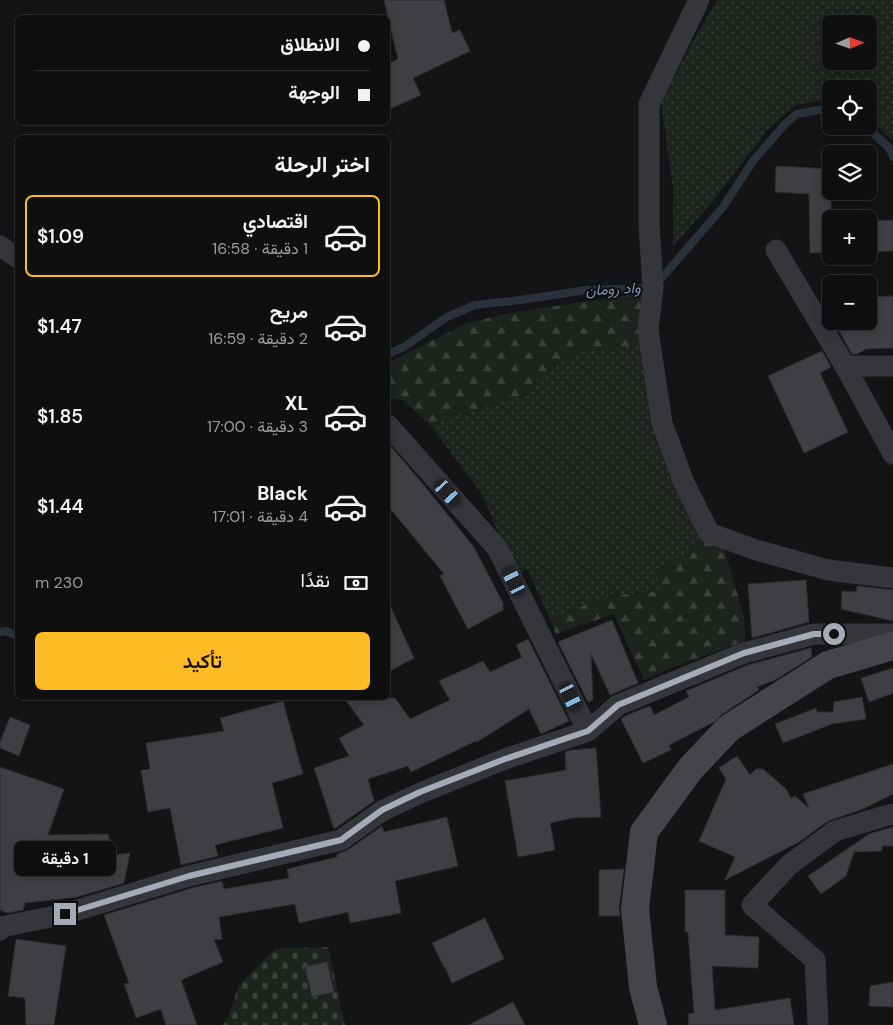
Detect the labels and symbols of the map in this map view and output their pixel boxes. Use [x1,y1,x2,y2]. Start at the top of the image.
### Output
north arrow [822,15,878,70]
water label: واد رومان [585,278,641,300]
car [432,477,463,509]
car [500,564,527,598]
route start [823,623,845,645]
car [557,680,584,714]
callout: 1 دقيقة [14,842,116,876]
route end [54,903,76,925]

